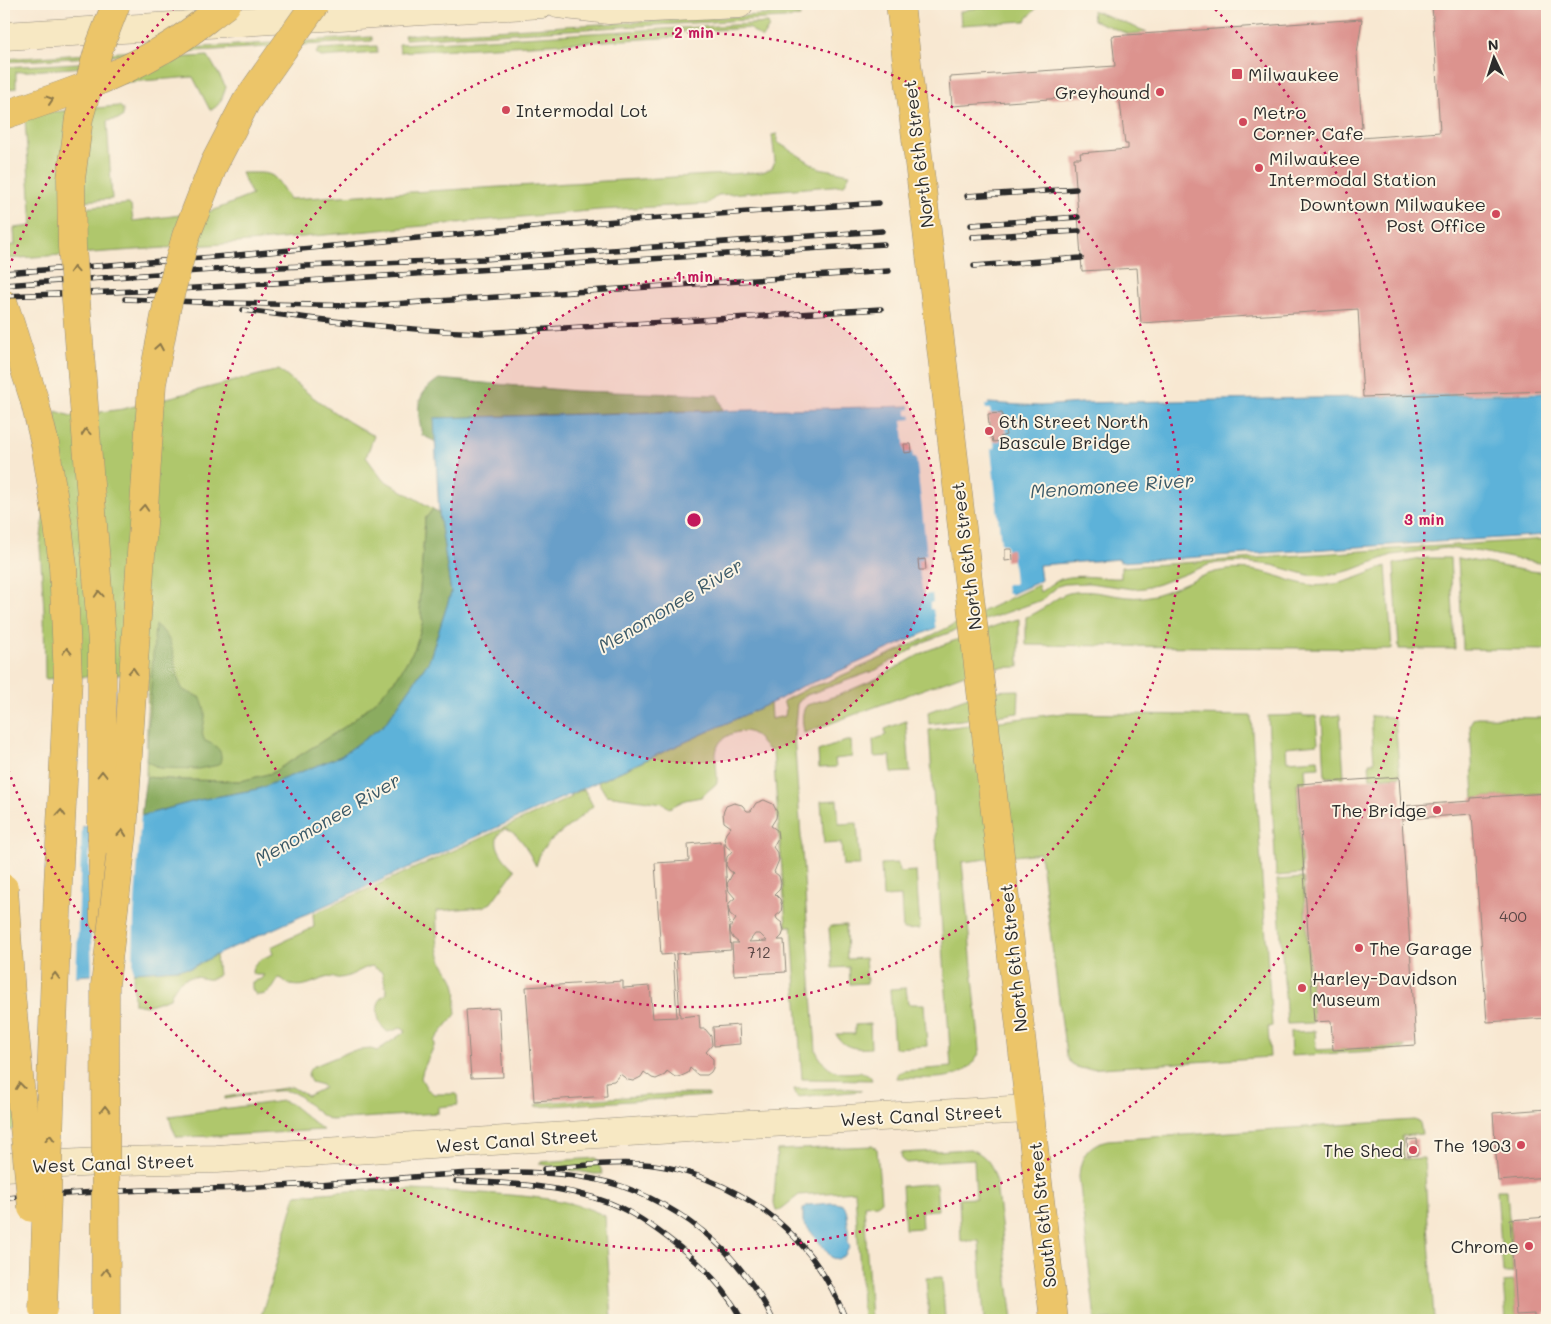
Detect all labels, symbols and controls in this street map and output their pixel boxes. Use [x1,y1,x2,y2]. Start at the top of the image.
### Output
text: 2 min [674,22,714,42]
north arrow [1468,32,1518,82]
text: N [1487,35,1499,54]
place label: Milwaukee [1248,62,1339,86]
marker: Milwaukee [1230,67,1244,81]
street label: North 6th Street [897,79,939,229]
place label: Greyhound [1055,80,1150,104]
marker: Greyhound [1154,86,1166,98]
one-way arrow [46,96,54,106]
place label: Intermodal Lot [516,98,648,122]
place label: Metro Corner Cafe [1253,100,1364,145]
marker: Intermodal Lot [500,104,512,116]
marker: Metro Corner Cafe [1237,116,1249,128]
place label: Milwaukee Intermodal Station [1269,146,1436,191]
marker: Milwaukee Intermodal Station [1253,162,1265,174]
place label: Downtown Milwaukee Post Office [1299,192,1486,237]
marker: Downtown Milwaukee Post Office [1490,208,1502,220]
one-way arrow [68,266,79,274]
text: 1 min [675,266,713,286]
one-way arrow [153,342,164,351]
place label: 6th Street North Bascule Bridge [999,409,1148,454]
marker: 6th Street North Bascule Bridge [983,425,995,437]
one-way arrow [81,428,92,436]
water label: Menomonee River [1029,467,1195,503]
street label: North 6th Street [945,481,987,631]
one-way arrow [138,504,149,512]
text: 3 min [1404,509,1444,529]
centre of rings [685,511,703,529]
water label: Menomonee River [593,552,747,658]
one-way arrow [93,590,104,598]
one-way arrow [62,647,72,654]
one-way arrow [128,666,139,674]
water label: Menomonee River [249,767,405,871]
one-way arrow [97,770,107,778]
place label: The Bridge [1331,798,1427,822]
marker: The Bridge [1431,804,1443,816]
one-way arrow [56,809,67,817]
one-way arrow [117,828,128,836]
street label: North 6th Street [993,883,1033,1033]
house number: 400 [1499,906,1527,926]
place label: The Garage [1369,936,1472,960]
house number: 712 [747,942,771,962]
marker: The Garage [1353,942,1365,954]
place label: Harley-Davidson Museum [1312,966,1457,1011]
one-way arrow [50,971,61,979]
marker: Harley-Davidson Museum [1296,982,1308,994]
one-way arrow [15,1082,26,1090]
street label: West Canal Street [839,1099,1003,1131]
one-way arrow [100,1105,110,1112]
street label: West Canal Street [435,1122,599,1158]
place label: The 1903 [1434,1133,1511,1157]
one-way arrow [44,1134,55,1142]
place label: The Shed [1323,1138,1403,1162]
marker: The 1903 [1515,1139,1527,1151]
street label: South 6th Street [1022,1141,1062,1289]
marker: The Shed [1407,1144,1419,1156]
street label: West Canal Street [32,1148,194,1178]
place label: Chrome [1451,1234,1519,1258]
marker: Chrome [1523,1240,1535,1252]
one-way arrow [101,1267,111,1275]

